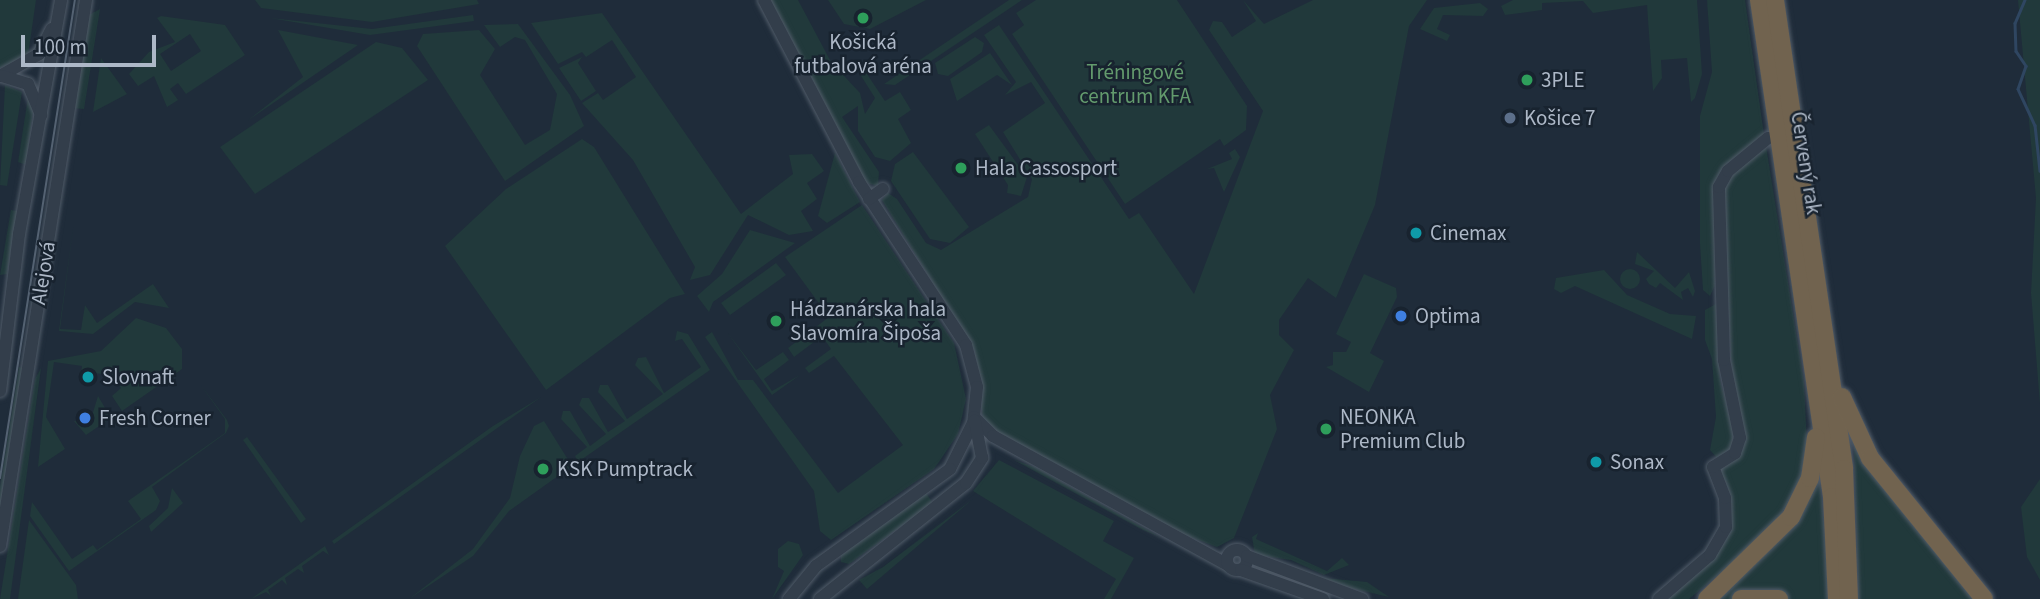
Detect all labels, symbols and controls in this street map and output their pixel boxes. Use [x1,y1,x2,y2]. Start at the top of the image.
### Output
marker: Košická futbalová aréna [855,10,871,26]
scale bar [24,21,159,65]
place label: Košická futbalová aréna [794,29,932,79]
text: 100 m [34,32,87,62]
park label: Tréningové centrum KFA [1079,59,1191,109]
place label: 3PLE [1541,67,1585,93]
marker: 3PLE [1519,72,1535,88]
place label: Košice 7 [1524,105,1595,131]
marker: Košice 7 [1502,110,1518,126]
street label: Červený rak [1785,110,1827,216]
place label: Hala Cassosport [975,155,1117,181]
marker: Hala Cassosport [953,160,969,176]
place label: Cinemax [1430,220,1506,246]
marker: Cinemax [1408,225,1424,241]
street label: Alejová [26,240,60,306]
place label: Hádzanárska hala Slavomíra Šipoša [790,296,946,346]
place label: Optima [1415,303,1480,329]
marker: Optima [1393,308,1409,324]
marker: Hádzanárska hala Slavomíra Šipoša [768,313,784,329]
place label: Slovnaft [102,364,174,390]
marker: Slovnaft [80,369,96,385]
place label: NEONKA Premium Club [1340,404,1465,454]
place label: Fresh Corner [99,405,211,431]
marker: Fresh Corner [77,410,93,426]
marker: NEONKA Premium Club [1318,421,1334,437]
place label: Sonax [1610,449,1664,475]
marker: Sonax [1588,454,1604,470]
place label: KSK Pumptrack [557,456,693,482]
marker: KSK Pumptrack [535,461,551,477]

